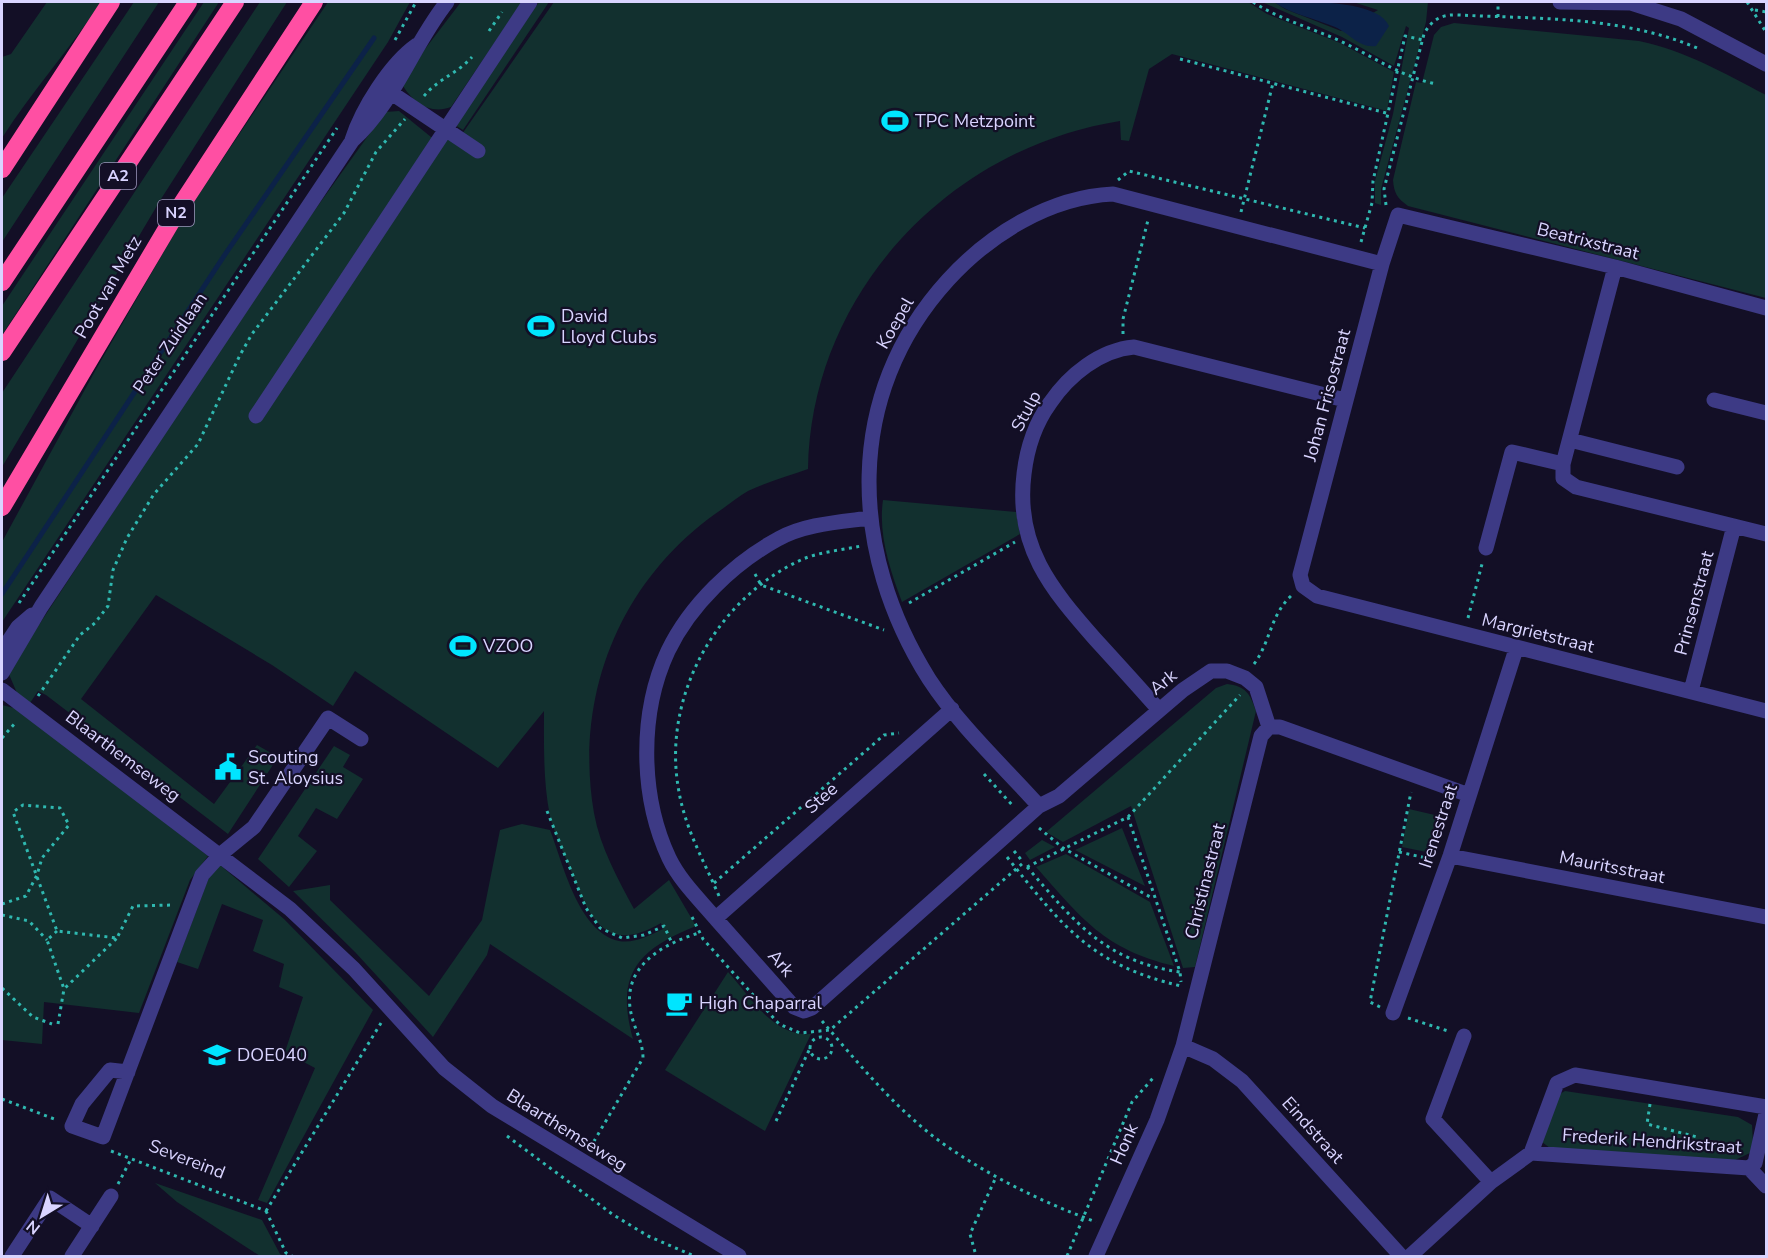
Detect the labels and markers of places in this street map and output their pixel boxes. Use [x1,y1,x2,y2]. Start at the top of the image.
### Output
sports icon: TPC Metzpoint [880,106,910,136]
place label: TPC Metzpoint [915,109,1035,133]
place label: David Lloyd Clubs [561,304,657,349]
sports icon: David Lloyd Clubs [526,311,556,341]
sports icon: VZOO [448,631,478,661]
place label: VZOO [482,634,533,658]
place label: Scouting St. Aloysius [248,745,343,790]
public building icon: Scouting St. Aloysius [213,752,243,782]
cafe icon: High Chaparral [664,988,694,1018]
place label: High Chaparral [699,991,823,1015]
school or university icon: DOE040 [202,1040,232,1070]
place label: DOE040 [237,1043,307,1067]

